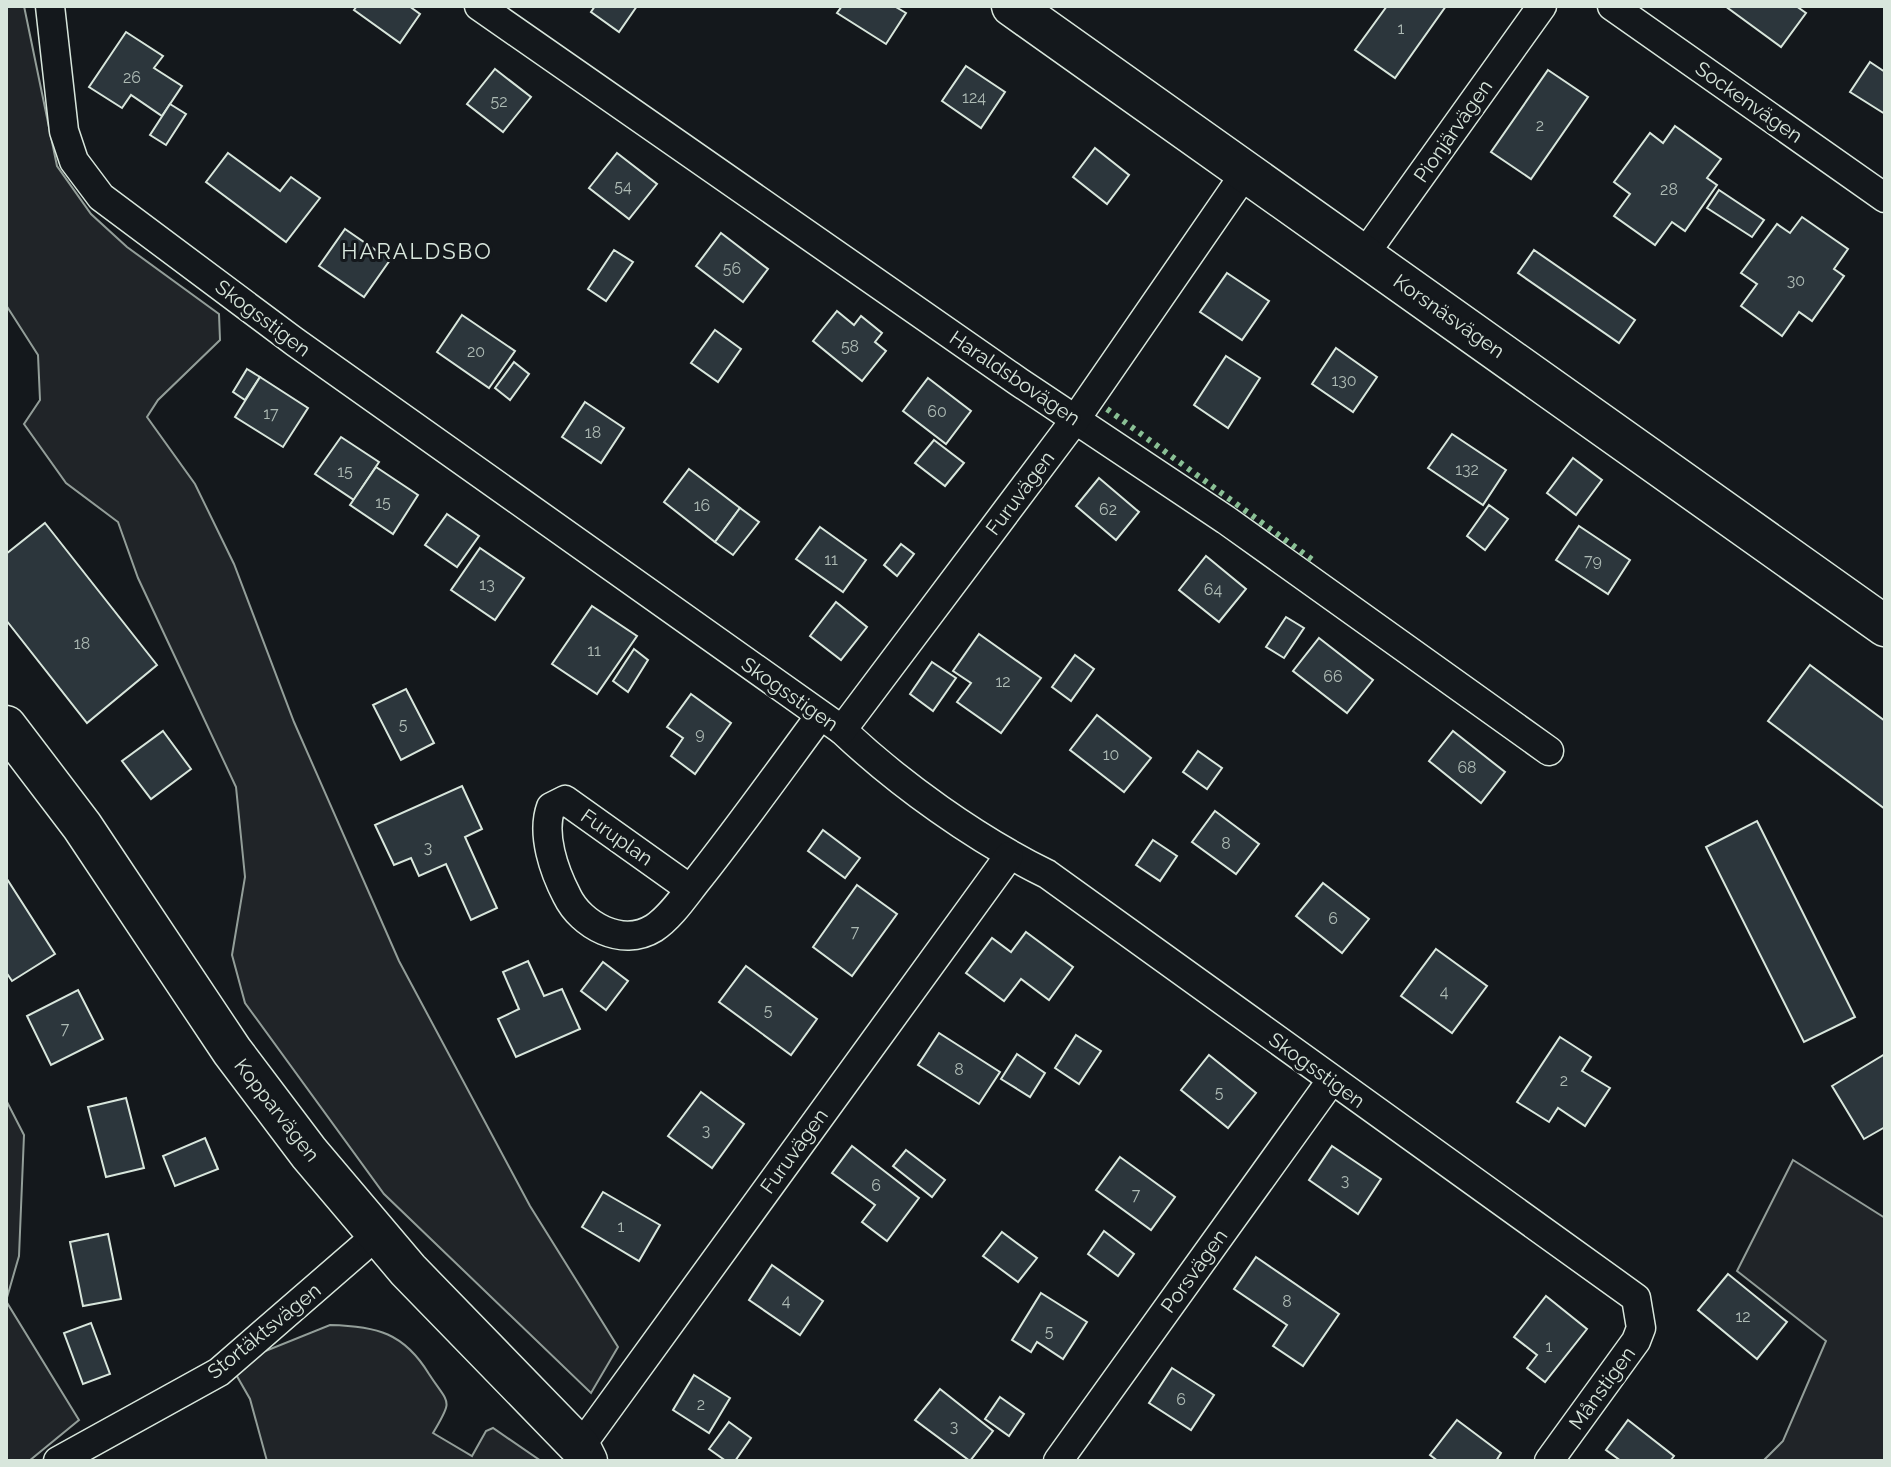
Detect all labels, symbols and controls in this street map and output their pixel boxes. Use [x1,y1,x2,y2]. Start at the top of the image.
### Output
house number: 1 [1398,19,1405,38]
street label: Sockenvägen [1691,56,1807,148]
house number: 26 [123,68,141,87]
street label: Pionjärvägen [1409,75,1497,187]
house number: 124 [962,88,986,107]
house number: 52 [490,92,508,111]
house number: 2 [1536,116,1544,135]
house number: 54 [614,177,632,196]
house number: 28 [1660,180,1678,199]
district label: HARALDSBO [341,238,493,264]
house number: 56 [723,259,741,278]
street label: Korsnäsvägen [1389,269,1509,363]
house number: 30 [1787,271,1805,290]
street label: Skogsstigen [211,275,315,361]
street label: Haraldsbovägen [945,326,1085,430]
house number: 58 [841,337,859,356]
house number: 20 [467,342,485,361]
house number: 130 [1331,371,1357,390]
house number: 60 [927,402,947,421]
house number: 17 [263,404,279,423]
house number: 18 [585,423,601,442]
street label: Furuvägen [981,446,1059,540]
house number: 132 [1455,460,1479,479]
house number: 15 [337,462,353,481]
house number: 15 [375,493,391,512]
house number: 16 [694,496,710,515]
house number: 62 [1099,500,1117,519]
house number: 11 [824,550,838,569]
house number: 79 [1584,551,1602,570]
house number: 13 [479,575,495,594]
house number: 64 [1204,580,1222,599]
house number: 18 [74,634,90,653]
house number: 11 [587,641,601,660]
street label: Skogsstigen [737,652,843,736]
house number: 66 [1323,667,1343,686]
house number: 12 [995,672,1011,691]
house number: 5 [399,715,408,734]
house number: 9 [695,724,705,743]
house number: 10 [1103,745,1119,764]
house number: 68 [1457,758,1477,777]
street label: Furuplan [576,804,658,870]
house number: 8 [1221,834,1231,853]
house number: 3 [424,838,432,857]
house number: 6 [1328,909,1338,928]
house number: 7 [851,922,860,941]
house number: 4 [1440,982,1449,1001]
house number: 5 [764,1001,773,1020]
house number: 7 [61,1019,70,1038]
street label: Skogsstigen [1264,1027,1370,1113]
street label: Kopparvägen [229,1054,325,1166]
house number: 8 [954,1060,964,1079]
house number: 2 [1560,1071,1568,1090]
house number: 5 [1215,1083,1224,1102]
street label: Furuvägen [755,1104,833,1198]
house number: 3 [702,1121,710,1140]
house number: 3 [1341,1171,1349,1190]
house number: 6 [871,1176,881,1195]
house number: 7 [1132,1185,1141,1204]
house number: 1 [618,1217,625,1236]
street label: Porsvägen [1156,1224,1232,1318]
street label: Stortäktsvägen [203,1278,325,1384]
house number: 4 [782,1291,791,1310]
house number: 8 [1282,1292,1292,1311]
house number: 12 [1735,1307,1751,1326]
house number: 5 [1045,1322,1054,1341]
house number: 1 [1546,1337,1553,1356]
street label: Månstigen [1564,1342,1640,1434]
house number: 6 [1176,1390,1186,1409]
house number: 2 [697,1395,705,1414]
house number: 3 [950,1417,958,1436]

